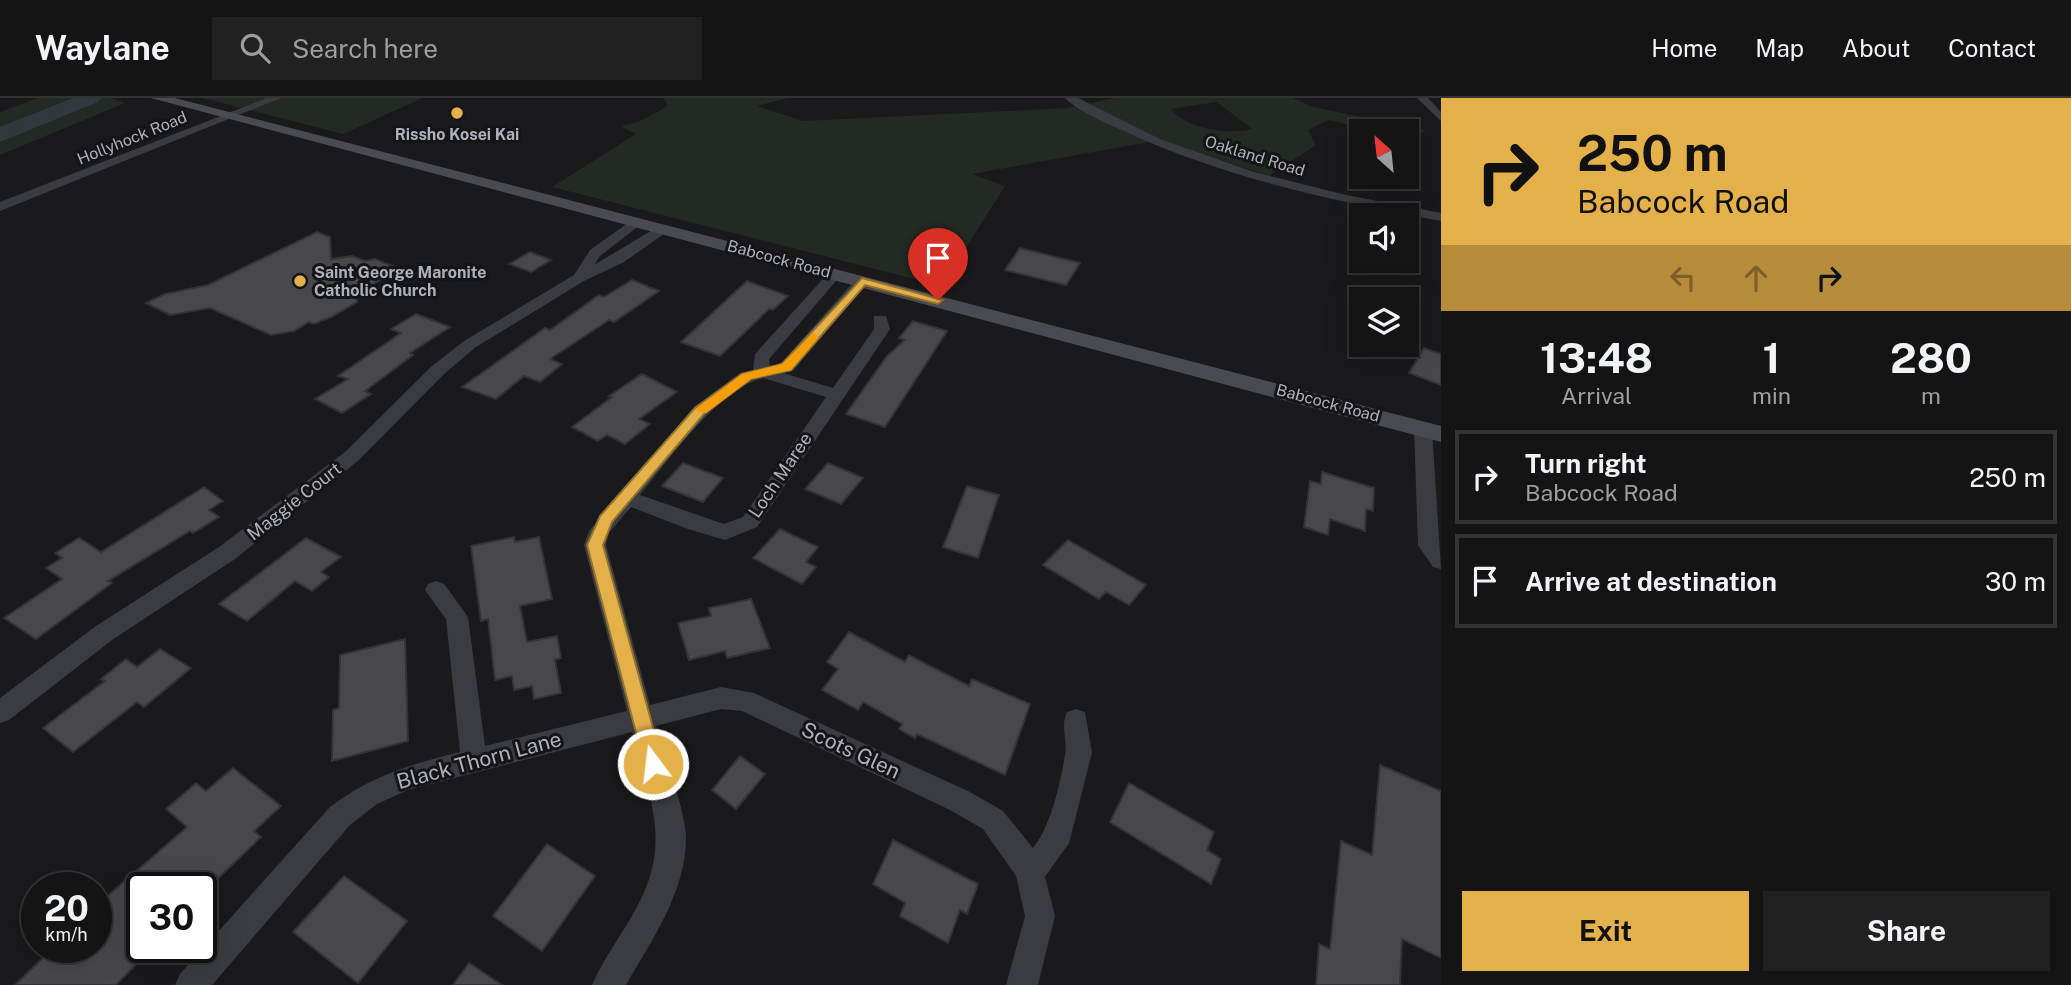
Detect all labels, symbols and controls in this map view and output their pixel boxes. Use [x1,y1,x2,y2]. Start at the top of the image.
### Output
search box [212,17,702,80]
text: Waylane [35,29,170,67]
icon: search [236,29,274,67]
text: Search here [292,33,438,64]
text: Home [1651,34,1717,62]
text: Map [1755,34,1804,62]
text: About [1842,34,1910,62]
text: Contact [1948,34,2036,62]
marker: Rissho Kosei Kai [449,105,465,121]
street label: Hollyhock Road [74,107,190,169]
north arrow [1349,119,1419,189]
map controls [1349,119,1419,357]
text: 250 m [1577,124,1728,182]
place label: Rissho Kosei Kai [395,125,519,144]
icon: right [1462,126,1553,217]
street label: Oakland Road [1203,132,1307,180]
text: Babcock Road [1577,183,1789,220]
button: sound [1349,203,1419,273]
pin [908,228,968,300]
street label: Babcock Road [725,236,833,282]
icon: arrive [919,239,957,277]
icon: left [1664,259,1702,297]
icon: ahead [1737,259,1775,297]
icon: right [1810,259,1848,297]
place label: Saint George Maronite Catholic Church [314,263,486,300]
marker: Saint George Maronite Catholic Church [292,273,308,289]
button: layers [1349,287,1419,357]
text: 13:48 [1540,333,1653,382]
text: 1 [1763,333,1780,382]
text: 280 [1890,333,1972,382]
street label: Babcock Road [1274,380,1382,426]
text: Arrival [1561,382,1632,409]
text: min [1752,382,1791,409]
text: m [1921,382,1941,409]
street label: Loch Maree [744,429,816,521]
text: Turn right [1525,448,1647,479]
street label: Maggie Court [243,458,345,544]
icon: right [1466,458,1504,496]
text: 250 m [1969,462,2046,493]
text: Babcock Road [1525,479,1678,506]
icon: arrive [1466,562,1504,600]
text: Arrive at destination [1525,566,1777,597]
text: 30 m [1985,566,2046,597]
street label: Scots Glen [798,716,904,784]
street label: Black Thorn Lane [394,726,564,794]
position arrow [616,727,690,801]
speed limit sign: 30 [126,872,217,963]
text: 20 [44,888,89,929]
button: Exit [1462,891,1749,971]
button: Share [1763,891,2050,971]
text: km/h [45,924,88,945]

